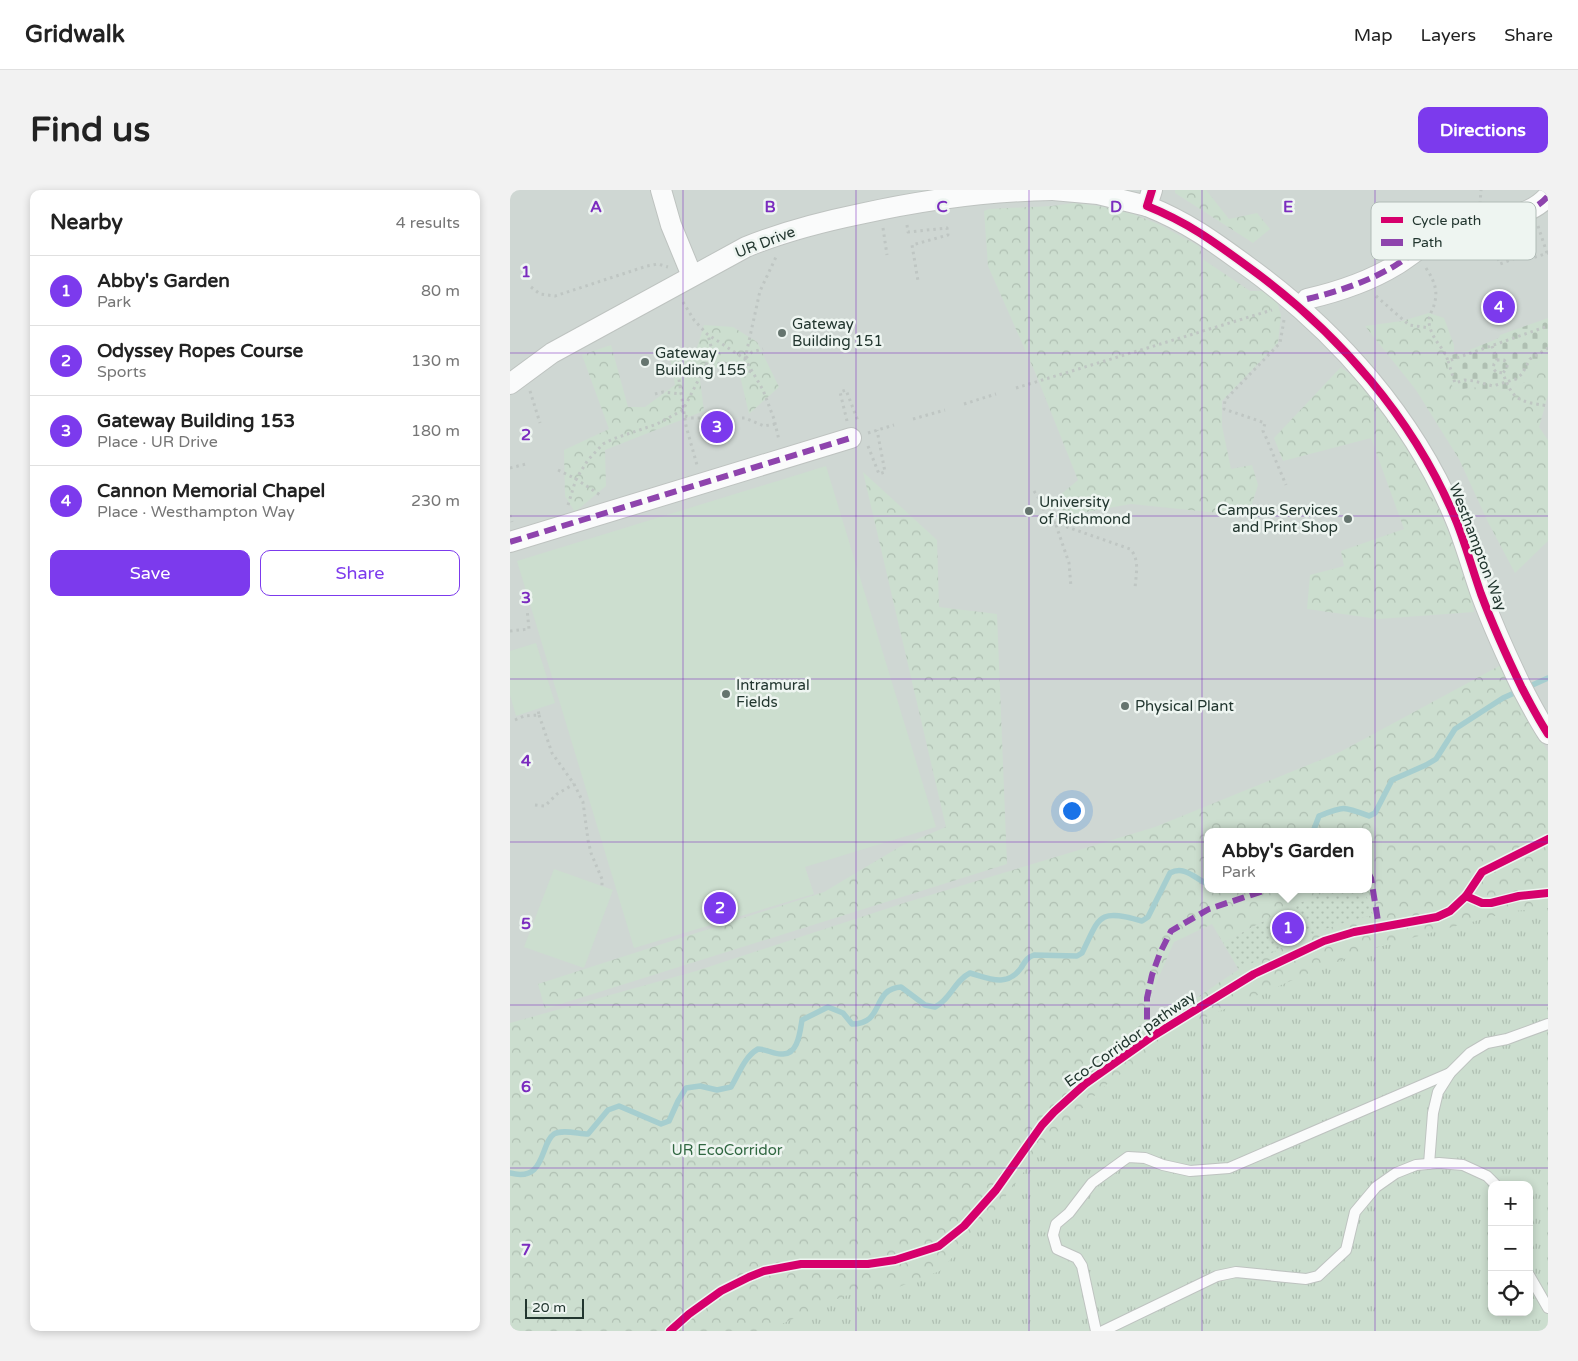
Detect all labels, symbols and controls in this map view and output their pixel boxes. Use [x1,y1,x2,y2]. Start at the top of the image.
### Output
text: Gridwalk [25,20,125,49]
text: Map [1354,24,1393,46]
text: Layers [1421,24,1476,46]
text: Share [1504,24,1553,46]
button: Directions [1418,107,1548,153]
text: Find us [30,109,150,151]
text: A [590,197,602,217]
text: B [764,197,776,217]
text: C [936,197,948,217]
text: D [1110,197,1122,217]
text: E [1283,197,1293,217]
legend [1371,202,1536,260]
text: Nearby [50,210,123,235]
text: Cycle path [1412,212,1481,229]
text: 4 results [396,213,460,233]
street label: UR Drive [732,222,798,262]
text: Path [1412,234,1443,251]
text: 1 [521,262,531,282]
text: Abby's Garden [97,270,230,292]
text: 1 [61,281,71,301]
text: 80 m [421,281,460,301]
pin: 4 [1483,288,1515,326]
text: Park [97,292,131,312]
place label: Gateway Building 151 [792,315,883,350]
marker: Gateway Building 151 [776,327,788,339]
text: Odyssey Ropes Course [97,340,303,362]
place label: Gateway Building 155 [655,344,746,379]
text: 2 [61,351,71,371]
text: 130 m [411,351,460,371]
marker: Gateway Building 155 [639,356,651,368]
text: Sports [97,362,146,382]
pin: 3 [701,408,733,446]
text: Gateway Building 153 [97,410,295,432]
text: 3 [61,421,71,441]
text: 180 m [411,421,460,441]
text: 2 [521,425,531,445]
text: Place · UR Drive [97,432,218,452]
text: Cannon Memorial Chapel [97,480,325,502]
street label: Westhampton Way [1445,481,1511,613]
text: 4 [61,491,71,511]
text: 230 m [411,491,460,511]
place label: University of Richmond [1039,493,1131,528]
place label: Campus Services and Print Shop [1217,501,1338,536]
text: Place · Westhampton Way [97,502,295,522]
marker: University of Richmond [1023,505,1035,517]
marker: Campus Services and Print Shop [1342,513,1354,525]
button: Save [50,550,250,596]
button: Share [260,550,460,596]
text: 3 [521,588,531,608]
place label: Intramural Fields [736,676,810,711]
marker: Intramural Fields [720,688,732,700]
place label: Physical Plant [1135,697,1234,715]
marker: Physical Plant [1119,700,1131,712]
text: 4 [521,751,531,771]
your location [1059,798,1085,824]
popup [1204,828,1372,893]
text: Abby's Garden [1222,840,1354,862]
text: Park [1222,862,1256,882]
pin: 2 [704,889,736,927]
pin: 1 [1272,909,1304,947]
text: 5 [521,914,531,934]
street label: Eco-Corridor pathway [1061,987,1199,1091]
text: 6 [521,1077,531,1097]
park label: UR EcoCorridor [671,1141,783,1159]
map controls [1488,1181,1533,1316]
button: + [1488,1181,1533,1226]
button: − [1488,1226,1533,1271]
text: 7 [521,1240,531,1260]
button: locate [1488,1271,1533,1316]
scale bar [525,1296,584,1319]
text: 20 m [532,1299,566,1316]

